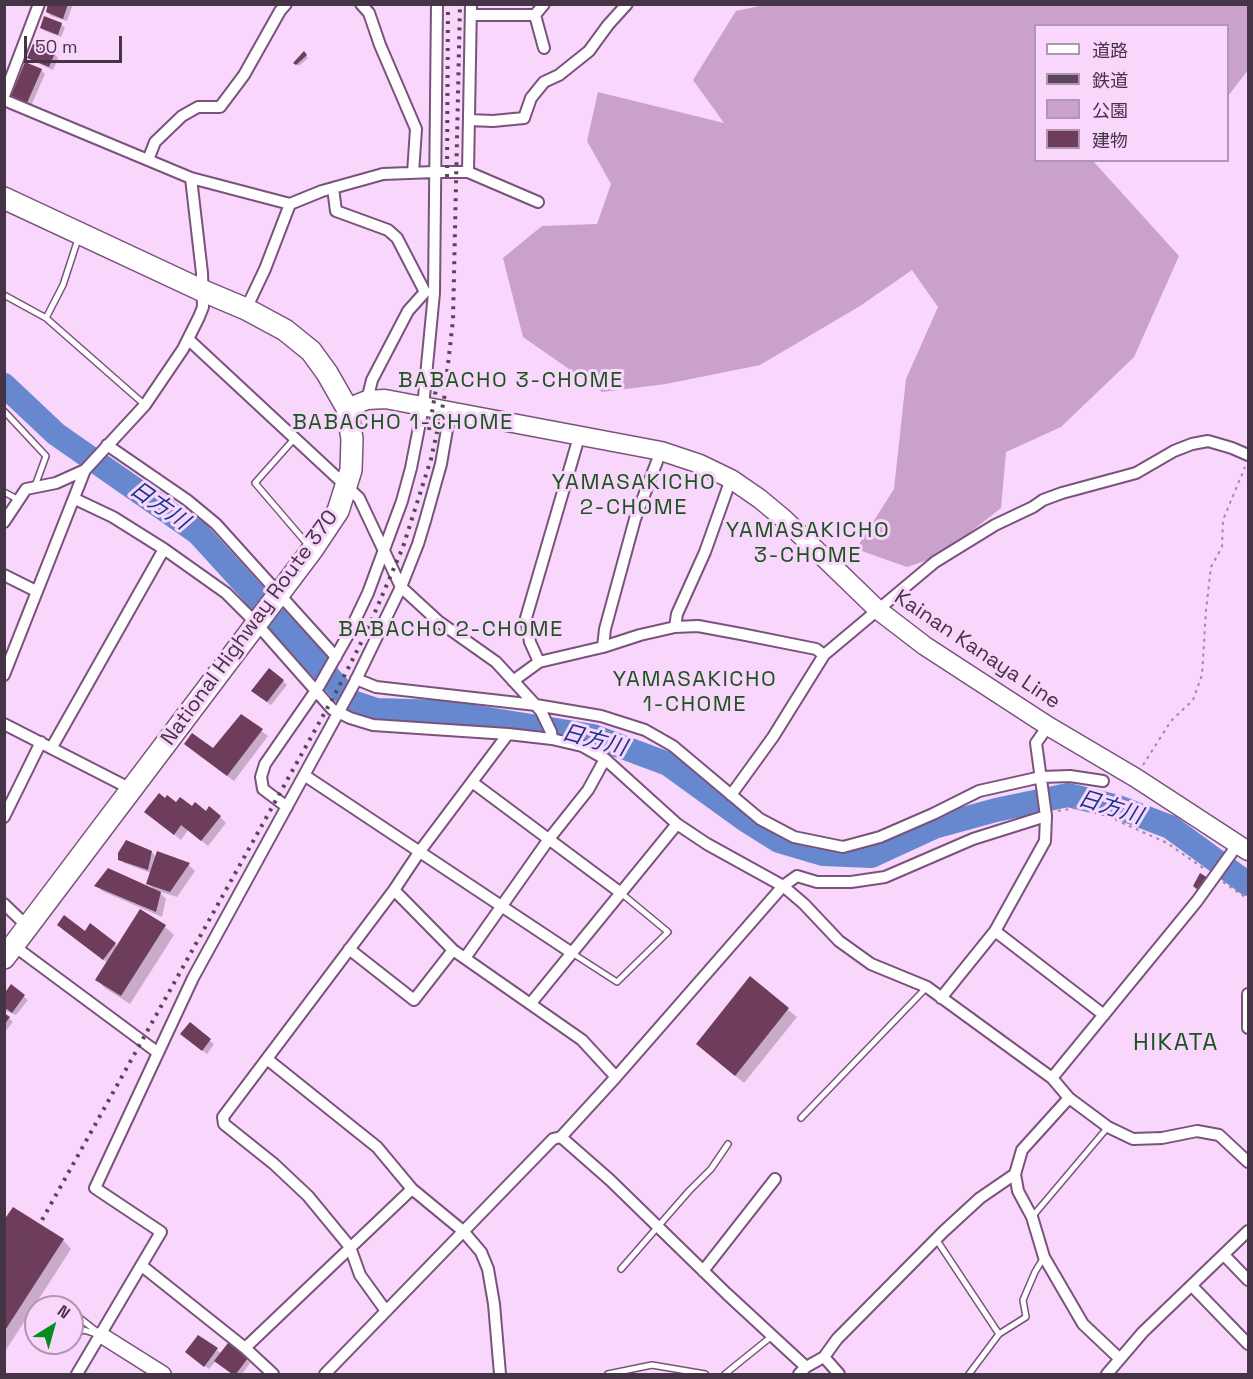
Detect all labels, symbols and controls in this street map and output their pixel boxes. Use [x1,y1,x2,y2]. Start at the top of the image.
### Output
scale bar [27,24,124,62]
legend [1034,24,1229,162]
text: 50 m [35,35,77,58]
text: 道路 [1092,39,1128,62]
text: 鉄道 [1092,69,1128,92]
text: 公園 [1092,99,1128,122]
text: 建物 [1092,129,1128,152]
district label: BABACHO 3-CHOME [398,368,624,394]
district label: BABACHO 1-CHOME [292,410,514,436]
district label: YAMASAKICHO 2-CHOME [552,470,716,522]
water label: 日方川 [124,476,194,536]
street label: National Highway Route 370 [156,506,344,750]
district label: YAMASAKICHO 3-CHOME [726,518,890,570]
street label: Kainan Kanaya Line [889,585,1065,715]
district label: BABACHO 2-CHOME [338,617,564,643]
district label: YAMASAKICHO 1-CHOME [613,667,777,718]
water label: 日方川 [559,720,629,762]
water label: 日方川 [1075,786,1145,830]
district label: HIKATA [1133,1029,1219,1057]
north arrow [24,1295,84,1355]
text: N [53,1300,75,1323]

